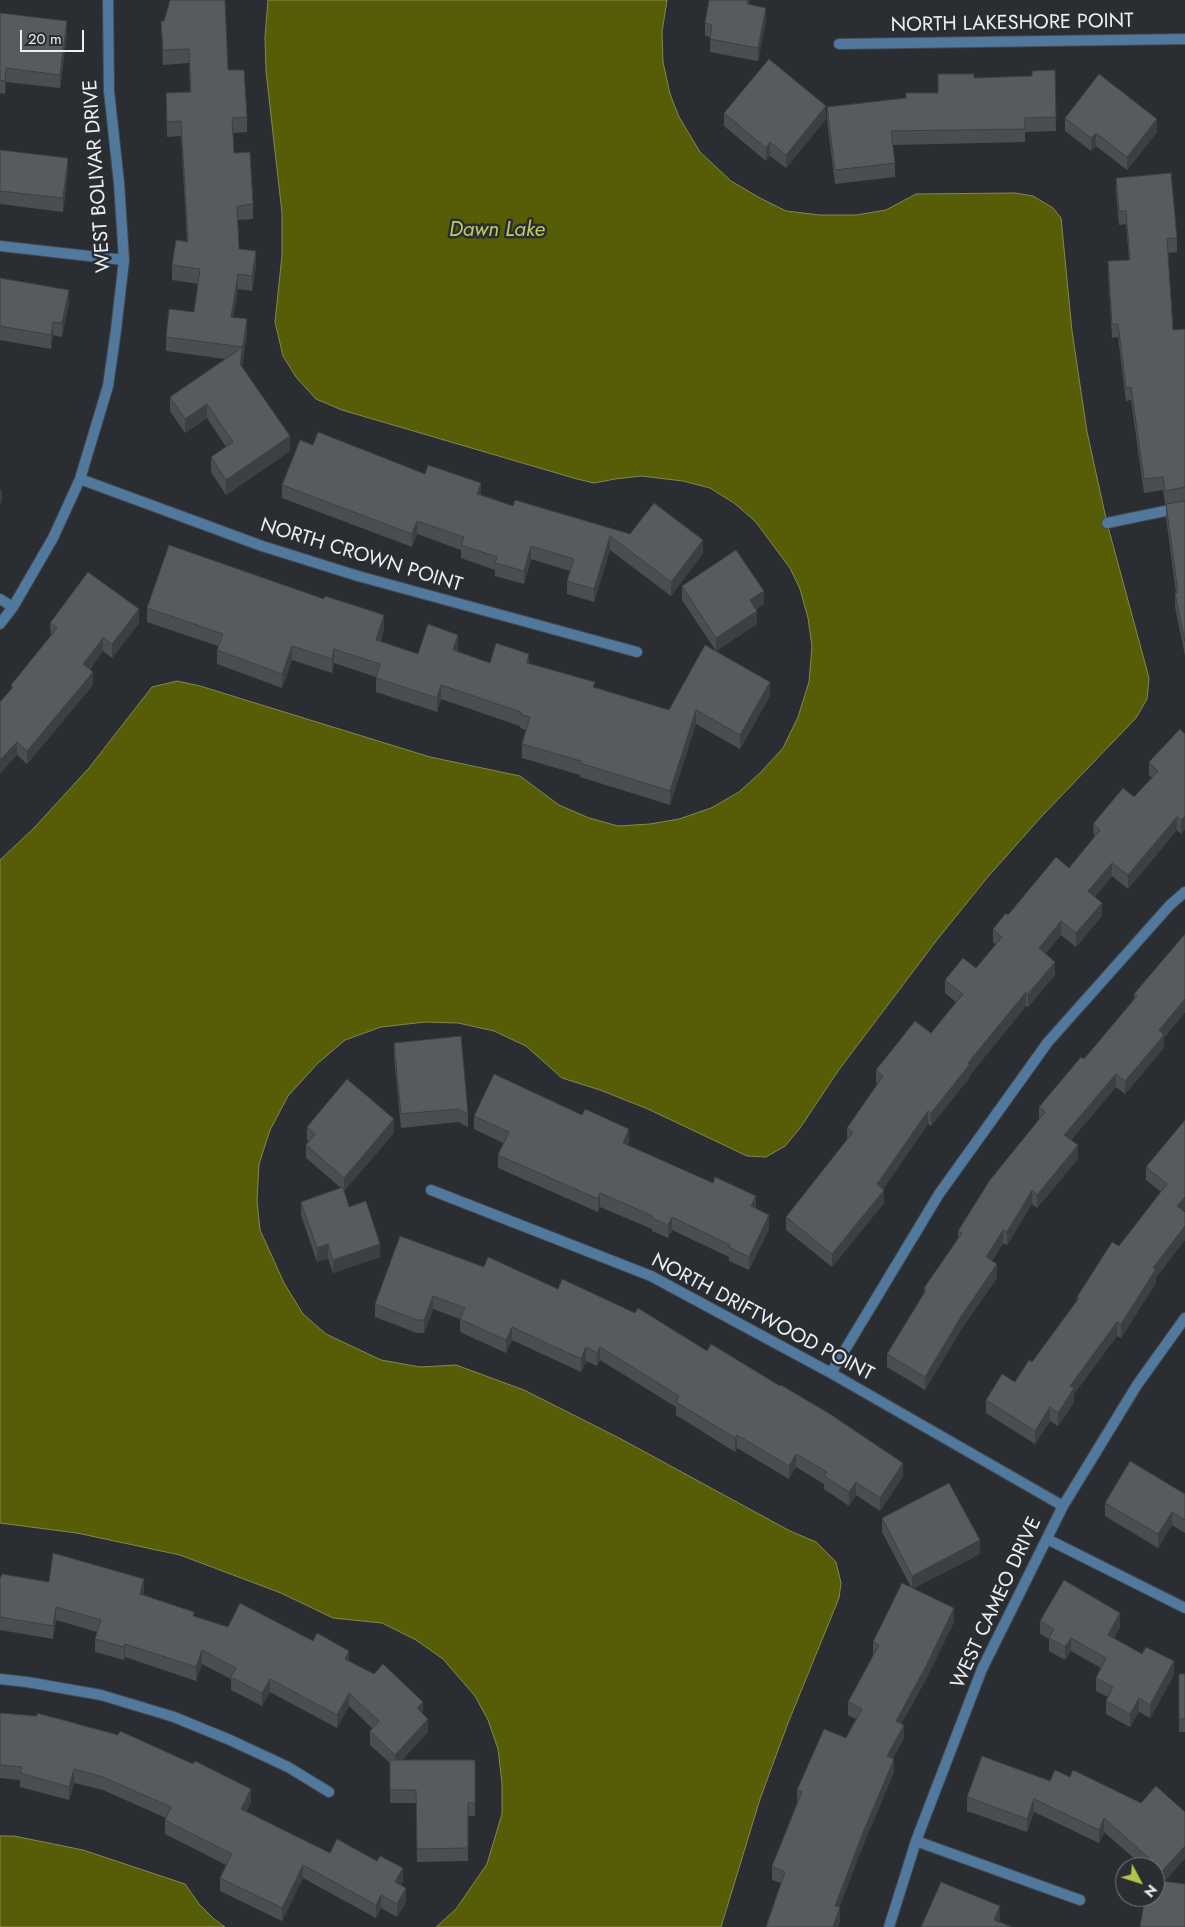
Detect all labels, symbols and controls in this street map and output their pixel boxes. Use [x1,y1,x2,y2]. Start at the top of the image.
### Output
street label: NORTH LAKESHORE POINT [890,10,1134,38]
scale bar [22,20,86,52]
text: 20 m [28,28,62,50]
street label: WEST BOLIVAR DRIVE [79,79,117,273]
water label: Dawn Lake [449,218,545,244]
street label: NORTH CROWN POINT [257,514,465,598]
street label: NORTH DRIFTWOOD POINT [647,1249,877,1387]
street label: WEST CAMEO DRIVE [947,1513,1047,1693]
north arrow [1115,1857,1165,1907]
text: N [1139,1880,1162,1902]

